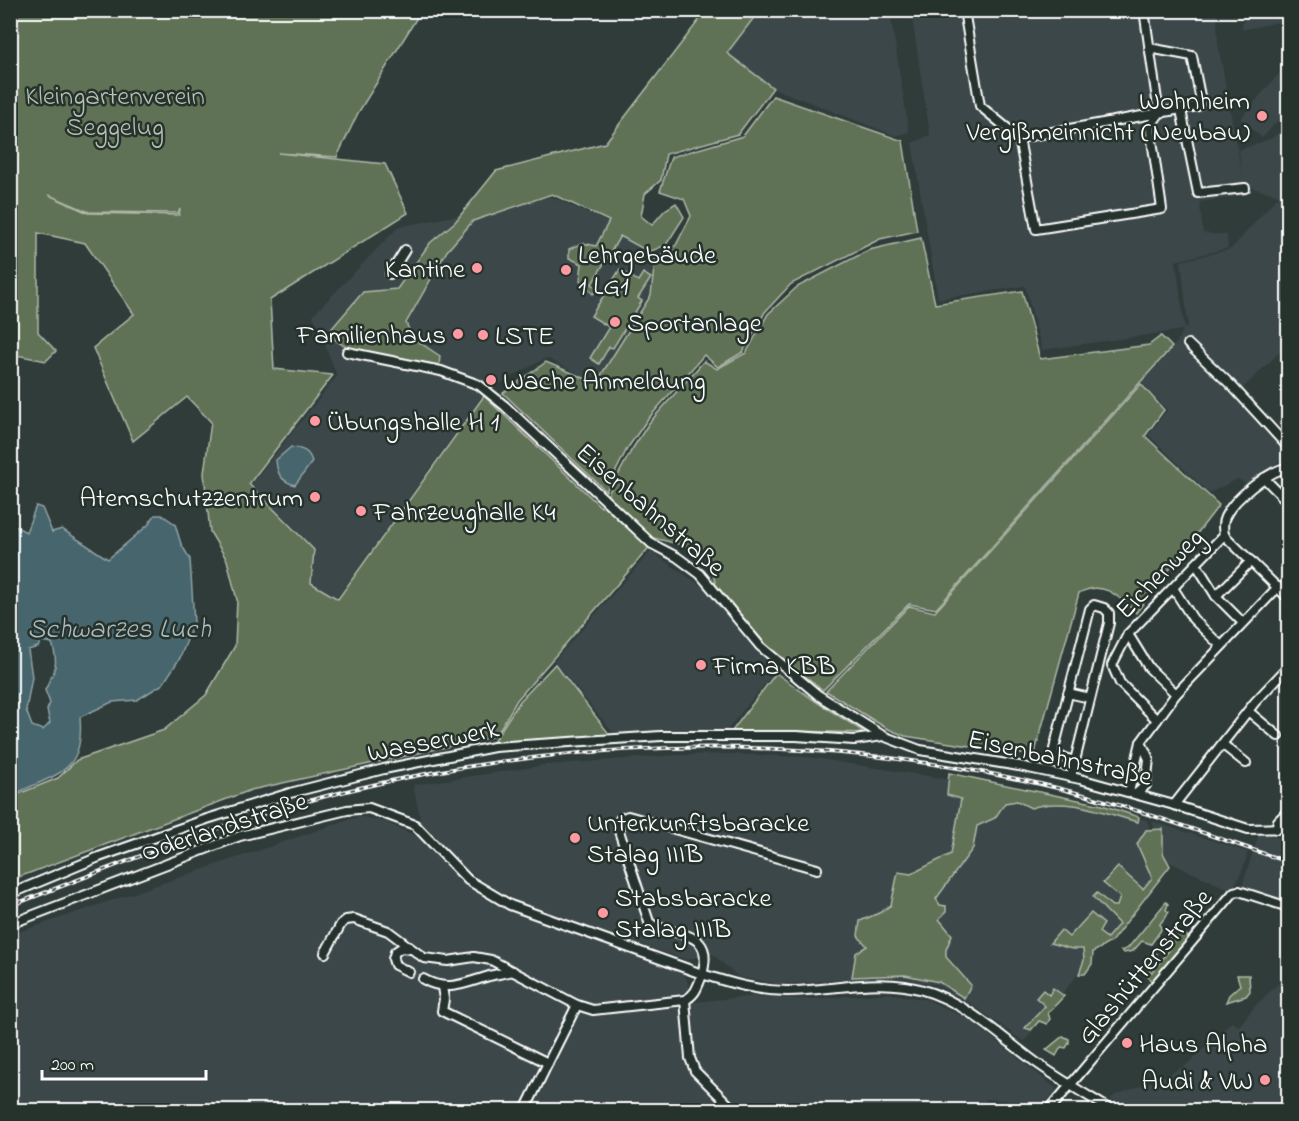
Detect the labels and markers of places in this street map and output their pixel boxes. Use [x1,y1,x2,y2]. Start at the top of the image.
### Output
place label: Wohnheim Vergißmeinnicht (Neubau) [966,83,1250,153]
marker: Wohnheim Vergißmeinnicht (Neubau) [1255,109,1269,123]
place label: Lehrgebäude 1 LG1 [578,237,717,307]
place label: Kantine [385,251,466,290]
marker: Kantine [470,261,484,275]
marker: Lehrgebäude 1 LG1 [559,263,573,277]
place label: Sportanlage [627,305,763,344]
marker: Sportanlage [608,315,622,329]
place label: Familienhaus [296,317,446,356]
place label: LSTE [495,318,554,357]
marker: Familienhaus [451,327,465,341]
marker: LSTE [476,328,490,342]
place label: Wache Anmeldung [503,363,706,402]
marker: Wache Anmeldung [484,373,498,387]
place label: Übungshalle H 1 [327,404,499,443]
marker: Übungshalle H 1 [308,414,322,428]
place label: Atemschutzzentrum [79,480,303,519]
marker: Atemschutzzentrum [308,490,322,504]
place label: Fahrzeughalle K4 [372,494,556,533]
marker: Fahrzeughalle K4 [354,504,368,518]
place label: Firma KBB [712,648,835,687]
marker: Firma KBB [694,658,708,672]
place label: Unterkunftsbaracke Stalag IIIB [587,805,810,875]
marker: Unterkunftsbaracke Stalag IIIB [568,831,582,845]
place label: Stabsbaracke Stalag IIIB [615,880,773,950]
marker: Stabsbaracke Stalag IIIB [596,906,610,920]
place label: Haus Alpha [1139,1026,1268,1065]
marker: Haus Alpha [1120,1036,1134,1050]
place label: Audi & VW [1142,1063,1253,1102]
marker: Audi & VW [1258,1073,1272,1087]

